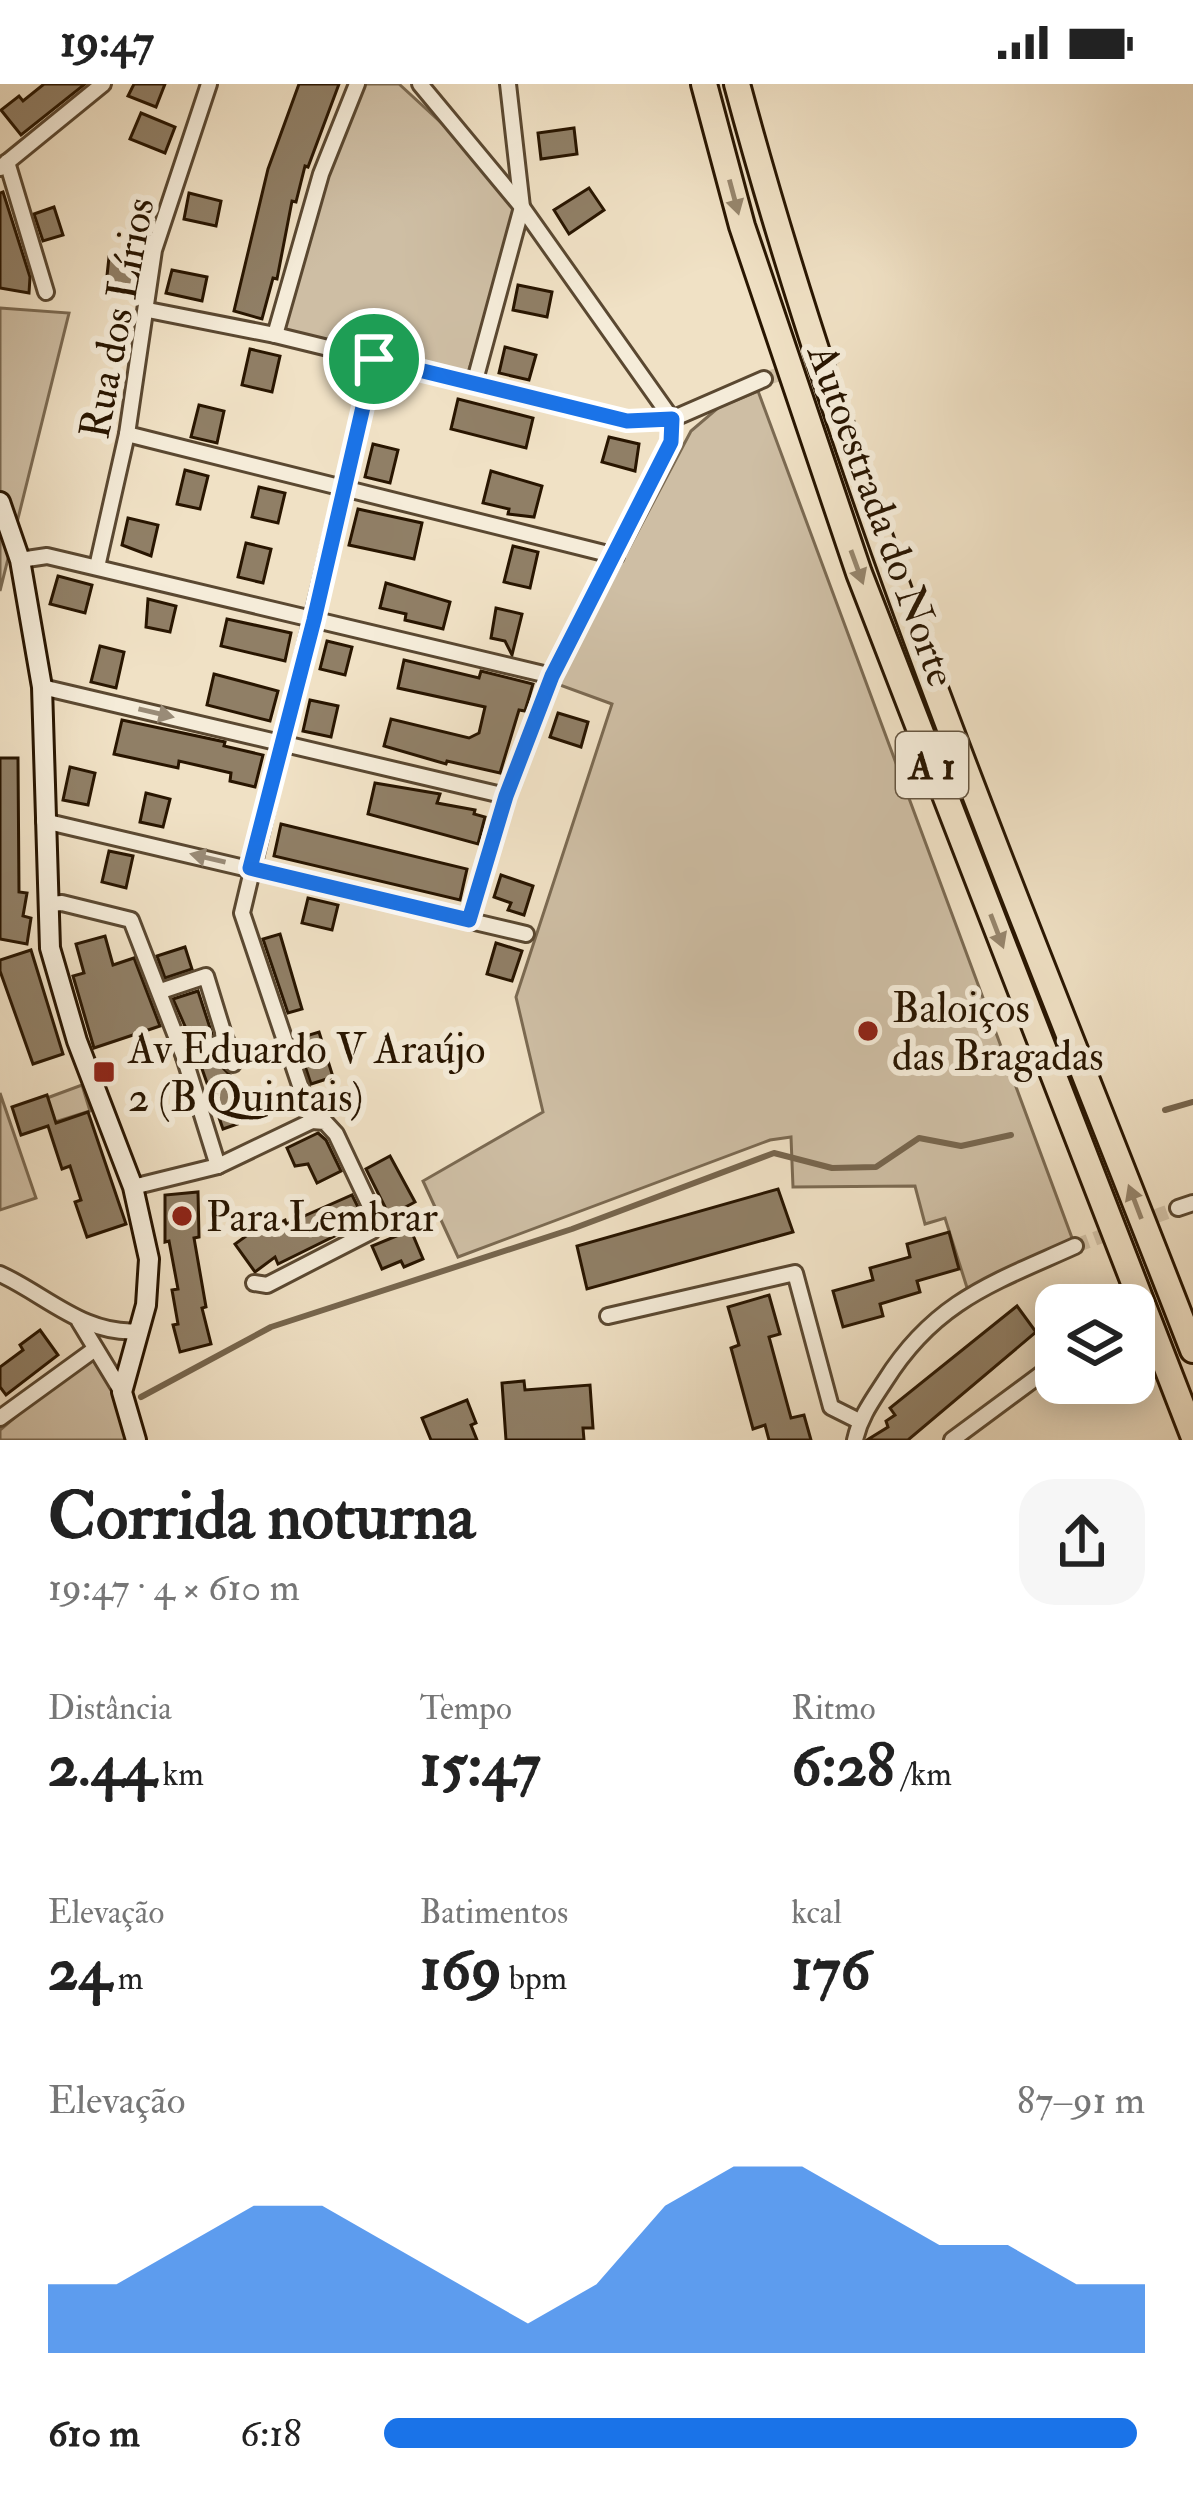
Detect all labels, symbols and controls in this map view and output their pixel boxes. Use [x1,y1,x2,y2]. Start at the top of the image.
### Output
text: 19:47 [60,14,154,70]
one-way arrow [725,179,744,216]
street label: Rua dos Lírios [69,193,167,443]
pin [323,308,425,410]
icon: arrive [341,326,407,392]
street label: Autoestrada do Norte [795,336,967,694]
one-way arrow [849,549,867,585]
one-way arrow [138,705,176,724]
road number: A 1 [896,732,968,798]
one-way arrow [189,848,226,867]
one-way arrow [988,914,1007,950]
place label: Baloiços das Bragadas [892,983,1104,1083]
marker: Baloiços das Bragadas [855,1018,881,1044]
place label: Av Eduardo V Araújo 2 (B Quintais) [127,1024,485,1124]
marker: Av Eduardo V Araújo 2 (B Quintais) [91,1059,117,1085]
one-way arrow [1125,1183,1144,1219]
place label: Para Lembrar [206,1192,438,1244]
marker: Para Lembrar [169,1203,195,1229]
map controls [1035,1284,1155,1404]
button: layers [1035,1284,1155,1404]
text: Corrida noturna [48,1476,475,1559]
button: share [1019,1479,1145,1605]
text: 19:47 · 4 × 610 m [48,1563,300,1612]
text: Distância [48,1688,172,1729]
text: Tempo [420,1688,512,1729]
text: Ritmo [791,1688,876,1729]
text: 2.44 [48,1729,156,1804]
text: 15:47 [420,1729,541,1804]
text: 6:28 [791,1729,895,1804]
text: km [156,1754,204,1795]
text: /km [895,1754,952,1795]
text: Elevação [48,1892,164,1933]
text: Batimentos [420,1892,568,1933]
text: kcal [791,1892,842,1933]
text: 24 [48,1933,111,2008]
text: 169 [420,1933,502,2008]
text: 176 [791,1933,871,2008]
text: m [111,1958,143,1999]
text: bpm [502,1958,567,1999]
text: Elevação [48,2076,185,2125]
text: 87–91 m [1017,2076,1145,2125]
text: 610 m [48,2409,140,2458]
text: 6:18 [240,2409,302,2458]

